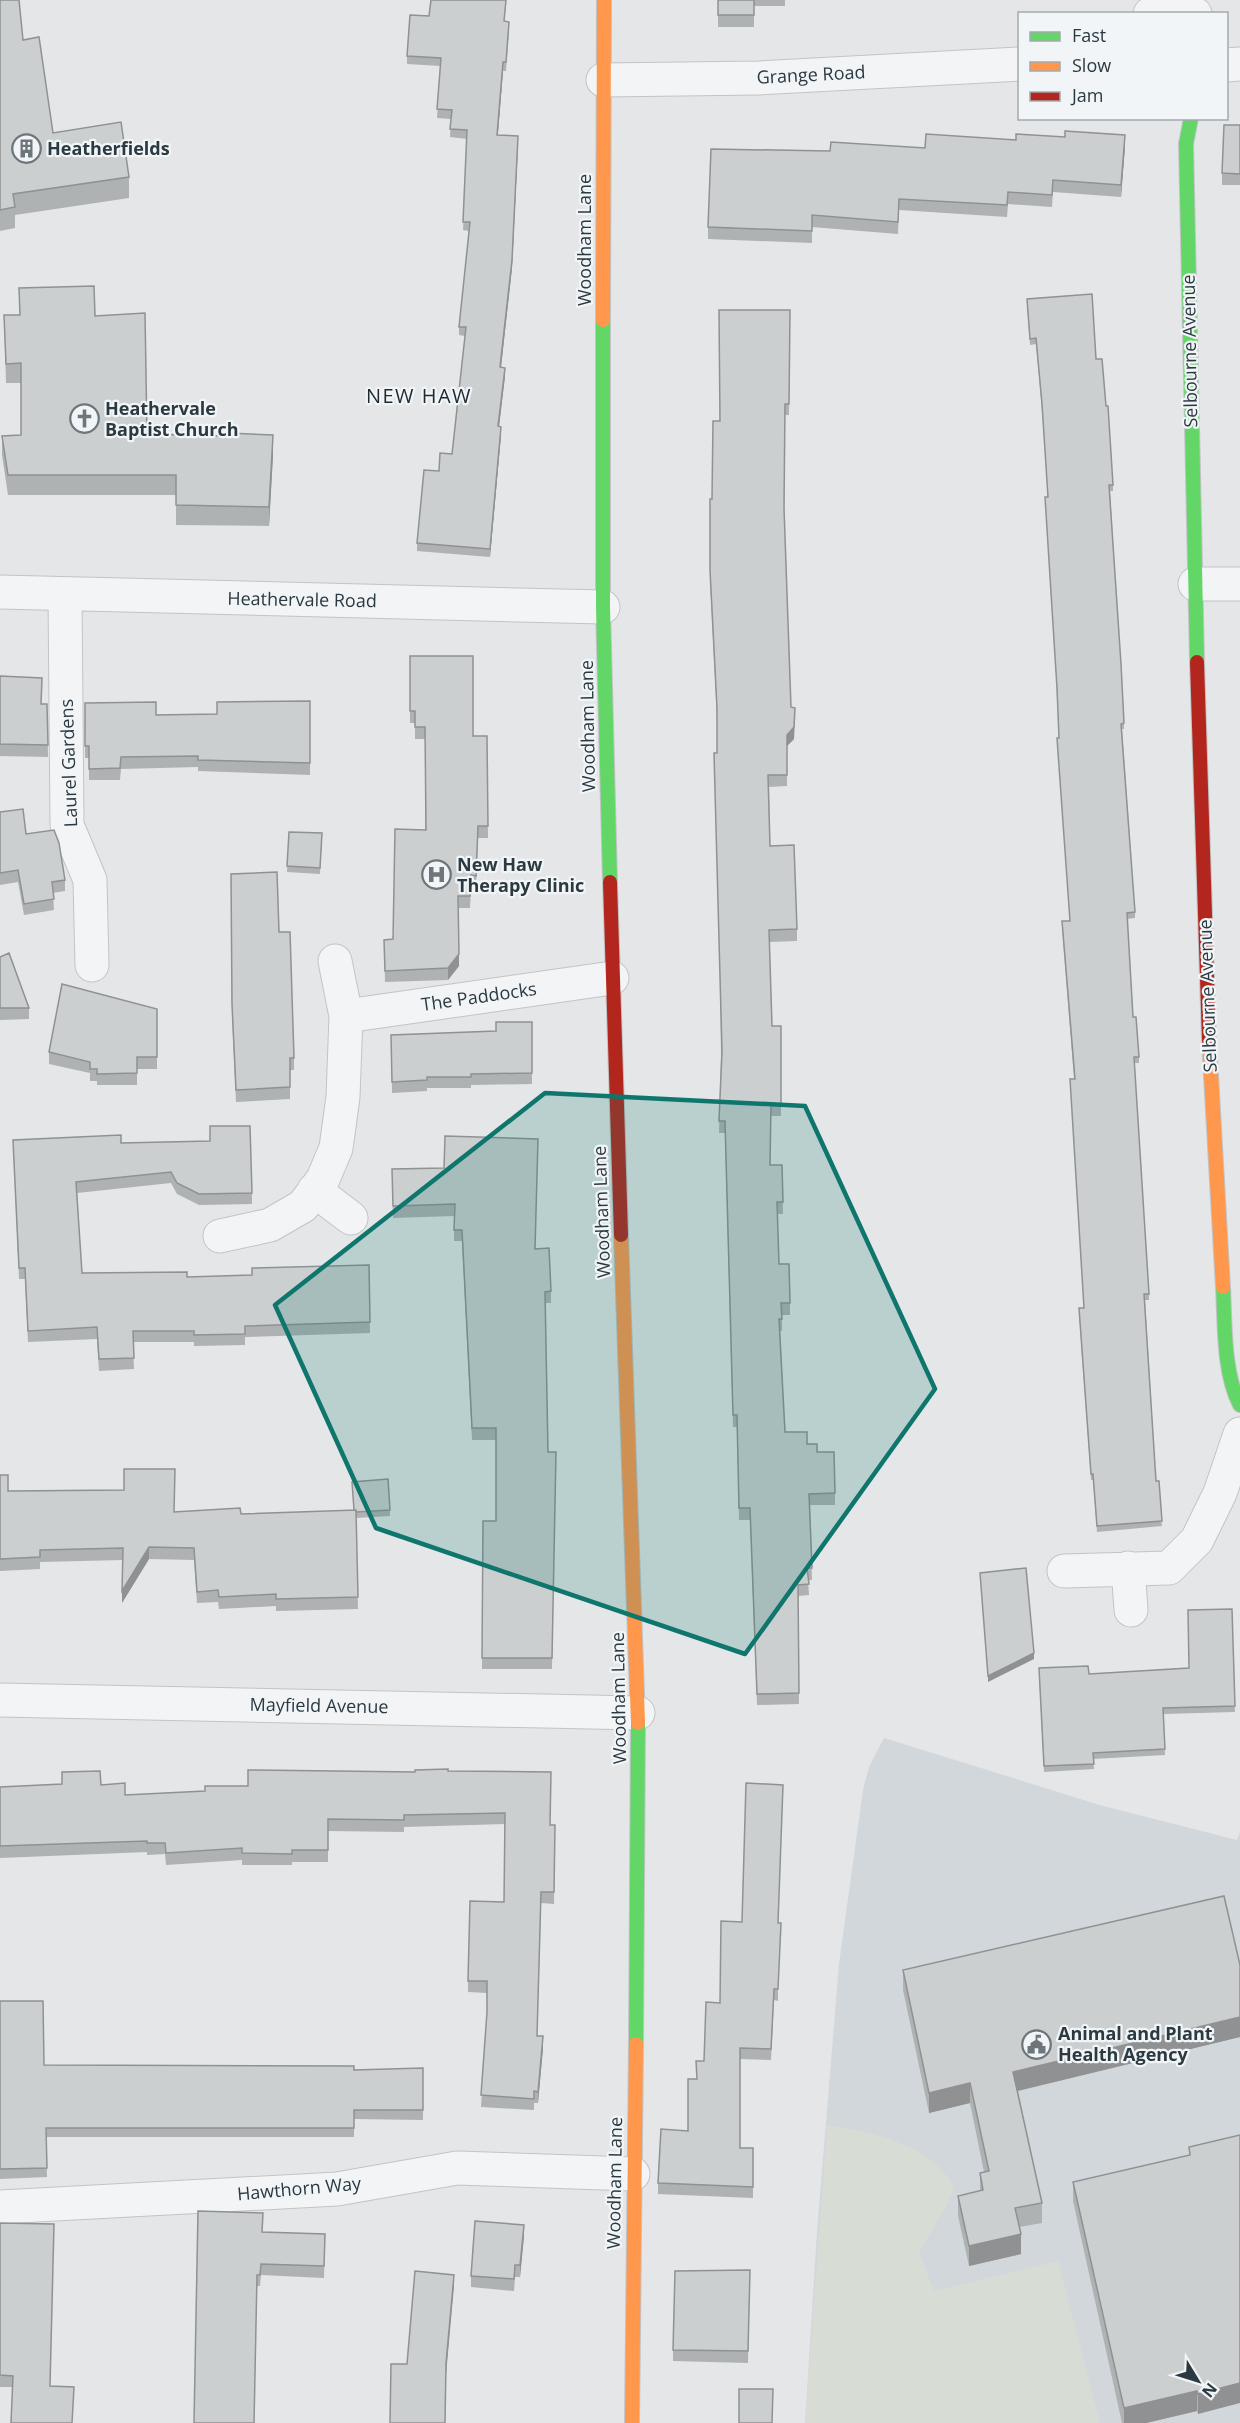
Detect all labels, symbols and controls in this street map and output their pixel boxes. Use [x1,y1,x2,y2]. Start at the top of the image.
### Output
legend [1018,12,1228,120]
text: Fast [1072,23,1106,47]
text: Slow [1072,53,1111,77]
street label: Grange Road [756,59,866,89]
text: Jam [1070,83,1104,107]
building icon: Heatherfields [10,133,42,165]
place label: Heatherfields [47,136,170,160]
street label: Woodham Lane [572,174,596,306]
street label: Selbourne Avenue [1176,274,1202,428]
district label: NEW HAW [366,382,472,409]
place label: Heathervale Baptist Church [105,396,239,441]
church icon: Heathervale Baptist Church [68,403,100,435]
street label: Heathervale Road [227,586,377,612]
street label: Woodham Lane [574,660,600,792]
street label: Laurel Gardens [54,698,82,828]
place label: New Haw Therapy Clinic [457,852,584,897]
hospital icon: New Haw Therapy Clinic [420,859,452,891]
street label: Selbourne Avenue [1192,919,1222,1073]
street label: The Paddocks [420,976,538,1016]
street label: Woodham Lane [587,1146,615,1279]
street label: Woodham Lane [605,1632,631,1764]
street label: Mayfield Avenue [249,1692,389,1718]
place label: Animal and Plant Health Agency [1058,2021,1213,2066]
public building icon: Animal and Plant Health Agency [1021,2028,1053,2060]
street label: Woodham Lane [601,2117,627,2249]
street label: Hawthorn Way [236,2171,363,2205]
north arrow [1168,2351,1228,2411]
text: N [1197,2378,1222,2402]

